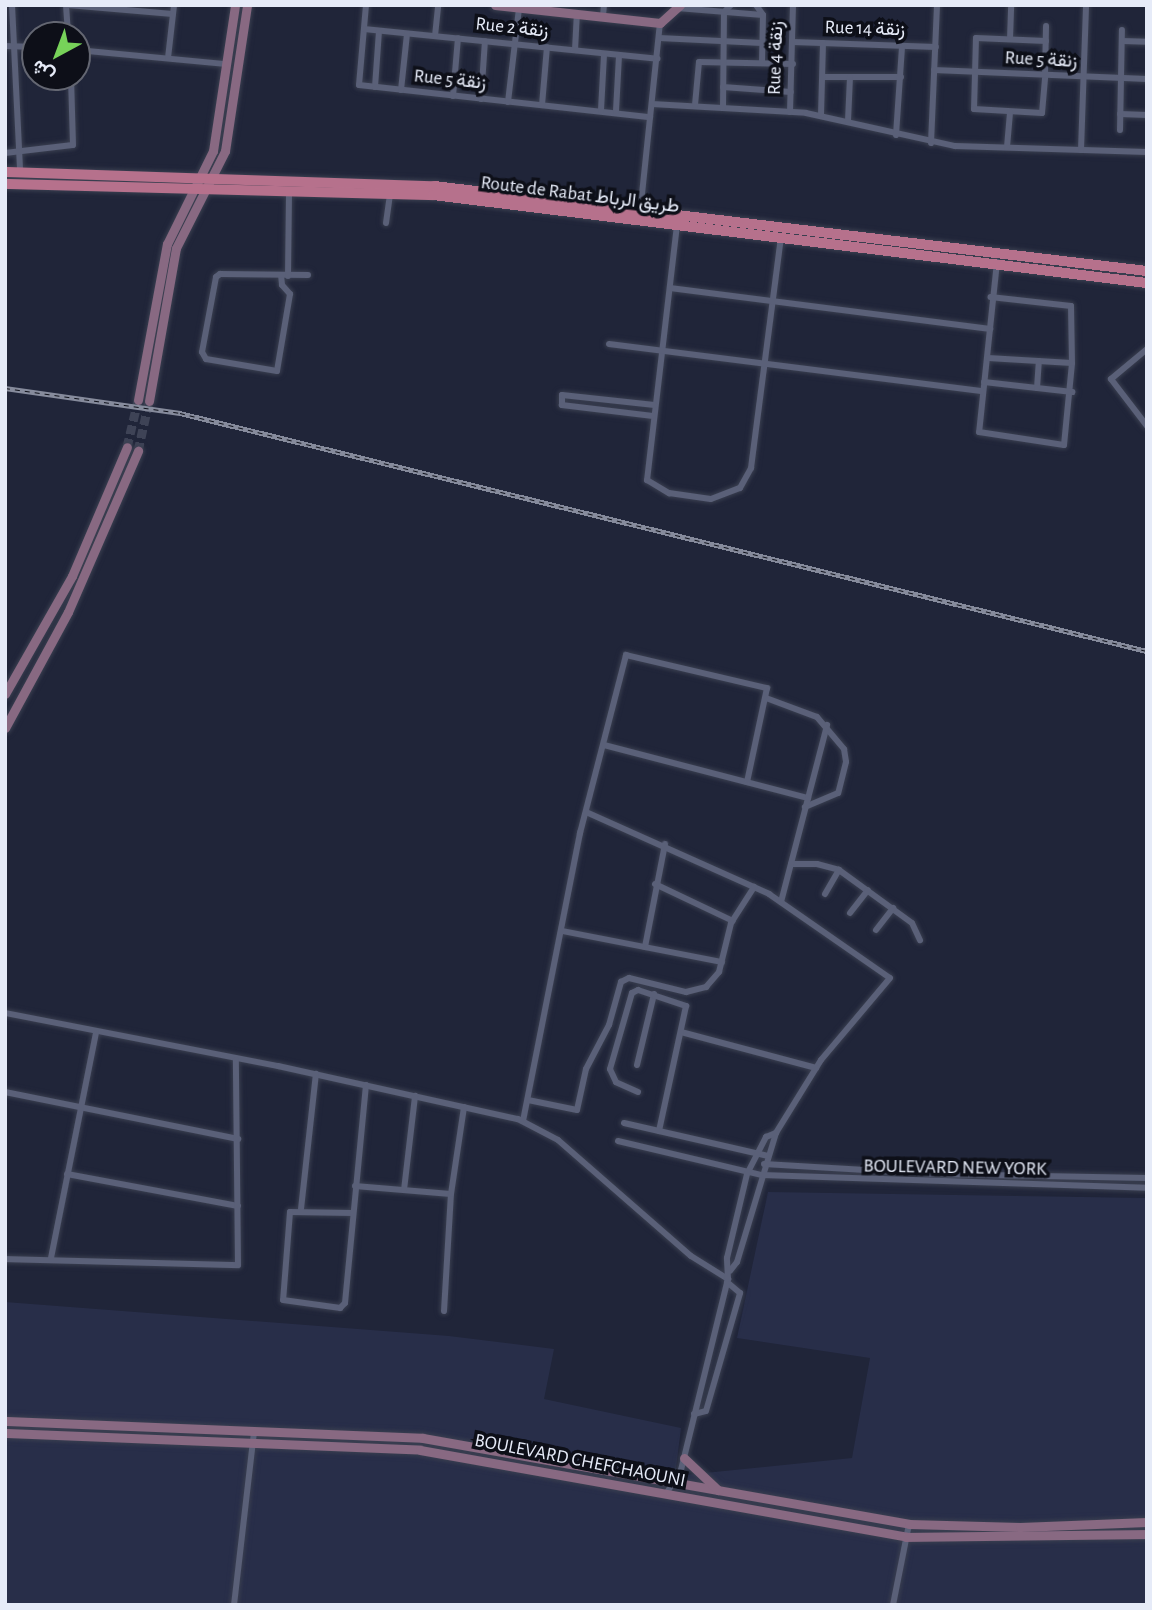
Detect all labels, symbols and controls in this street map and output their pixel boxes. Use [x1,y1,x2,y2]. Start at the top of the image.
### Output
street label: Rue 2 زنقة [474,13,550,43]
street label: Rue 14 زنقة [824,16,906,42]
north arrow [21,21,91,91]
street label: Rue 4 زنقة [763,21,789,95]
street label: Rue 5 زنقة [1004,47,1078,73]
text: ش [28,56,58,85]
street label: Rue 5 زنقة [413,65,487,95]
street label: Route de Rabat طريق الرباط [479,172,681,218]
street label: BOULEVARD NEW YORK [863,1155,1047,1181]
street label: BOULEVARD CHEFCHAOUNI [473,1429,687,1493]

